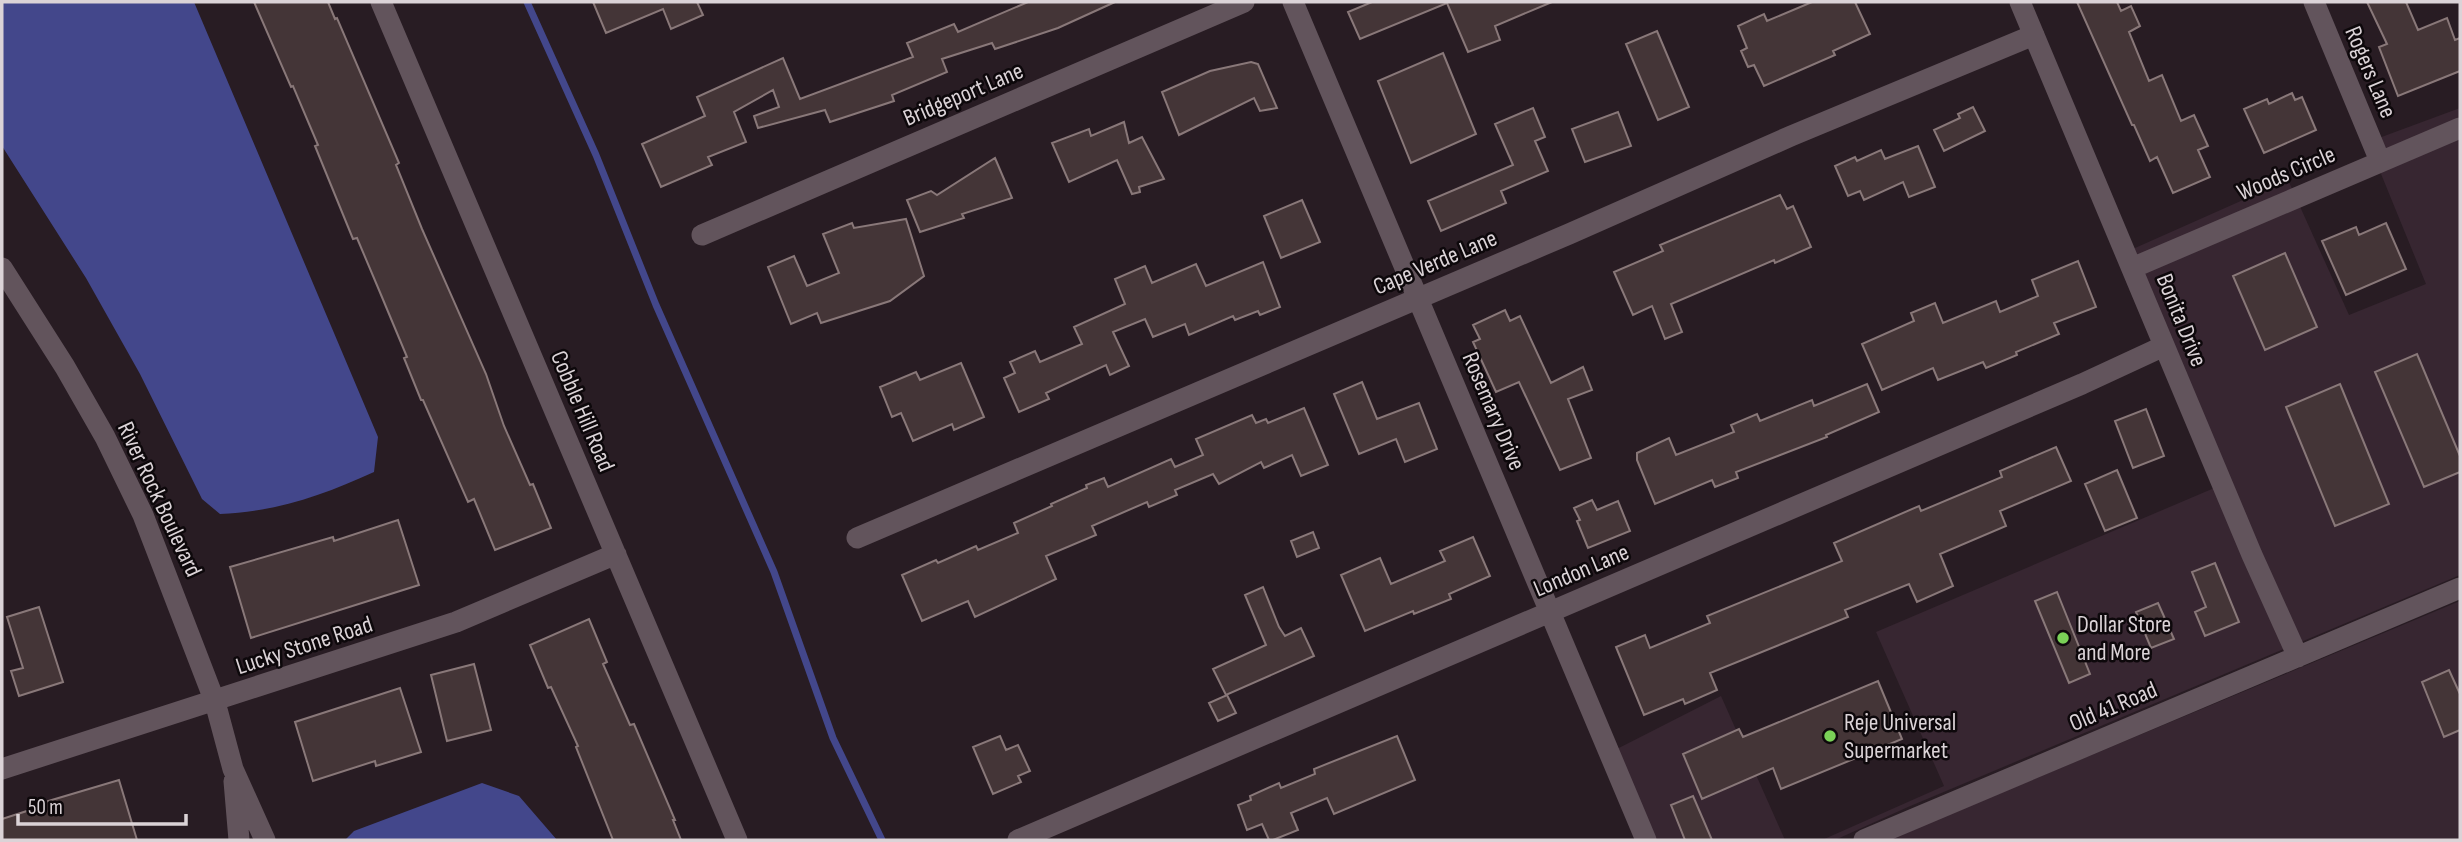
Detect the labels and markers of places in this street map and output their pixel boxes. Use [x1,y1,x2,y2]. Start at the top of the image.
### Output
place label: Dollar Store and More [2077,610,2171,667]
marker: Dollar Store and More [2055,630,2071,646]
place label: Reje Universal Supermarket [1844,708,1956,765]
marker: Reje Universal Supermarket [1822,728,1838,744]

